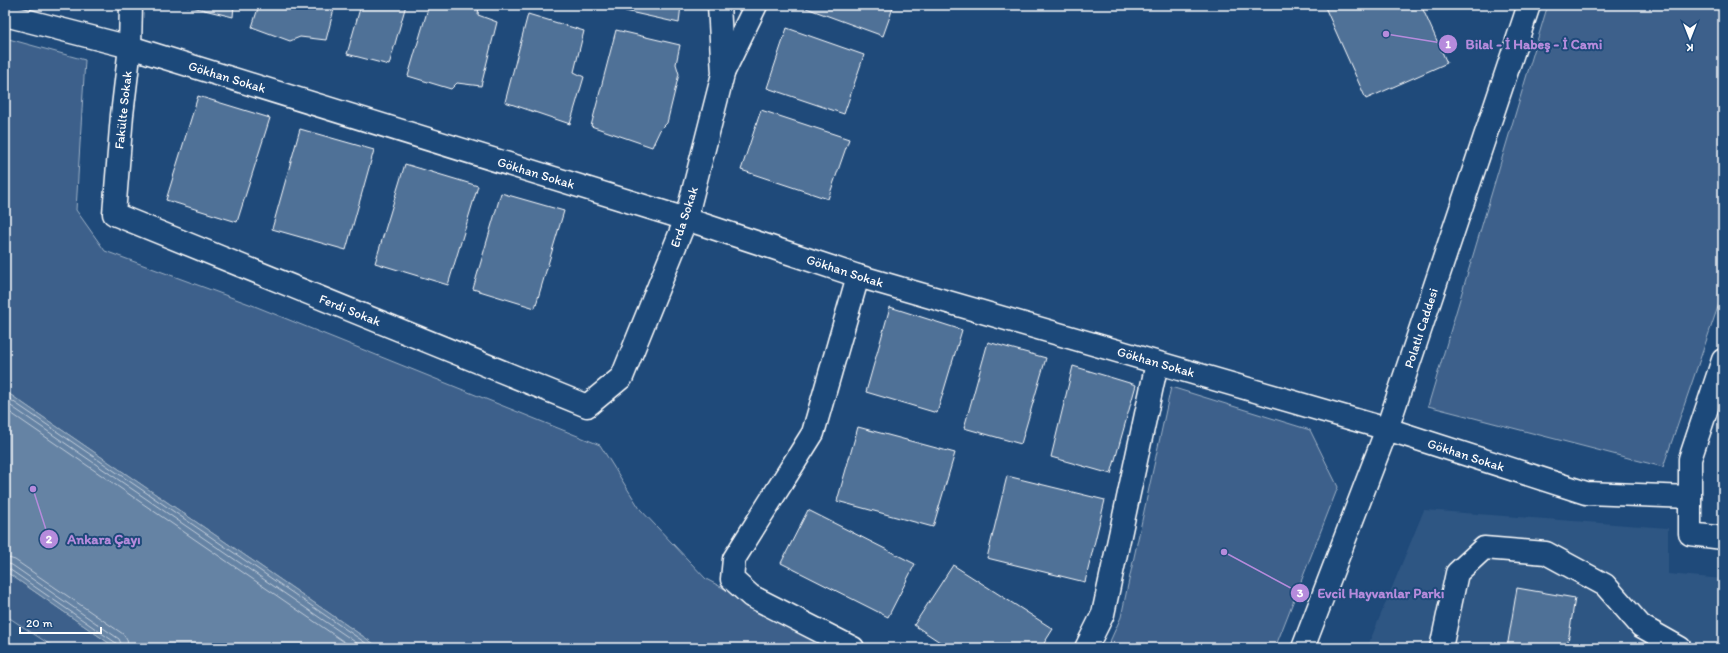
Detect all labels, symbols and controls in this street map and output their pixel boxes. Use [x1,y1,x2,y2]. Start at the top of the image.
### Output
north arrow [1670,18,1710,58]
callout: Bilal - İ Habeş - İ Cami [1438,31,1611,57]
text: Bilal - İ Habeş - İ Cami [1466,36,1602,53]
text: 1 [1445,37,1451,51]
text: K [1686,41,1694,54]
street label: Gökhan Sokak [187,58,268,96]
street label: Fakülte Sokak [111,70,135,150]
street label: Gökhan Sokak [496,154,577,192]
street label: Erda Sokak [667,184,701,249]
street label: Gökhan Sokak [805,251,886,291]
street label: Polatlı Caddesi [1401,286,1441,370]
street label: Ferdi Sokak [317,291,383,329]
street label: Gökhan Sokak [1115,344,1197,380]
street label: Gökhan Sokak [1426,435,1507,475]
callout: Ankara Çayı [39,526,148,552]
text: Ankara Çayı [66,531,141,548]
text: 2 [46,532,53,546]
callout: Evcil Hayvanlar Parkı [1290,580,1452,606]
text: Evcil Hayvanlar Parkı [1318,585,1444,602]
text: 3 [1297,586,1304,600]
scale bar [20,609,101,635]
text: 20 m [26,616,53,630]

